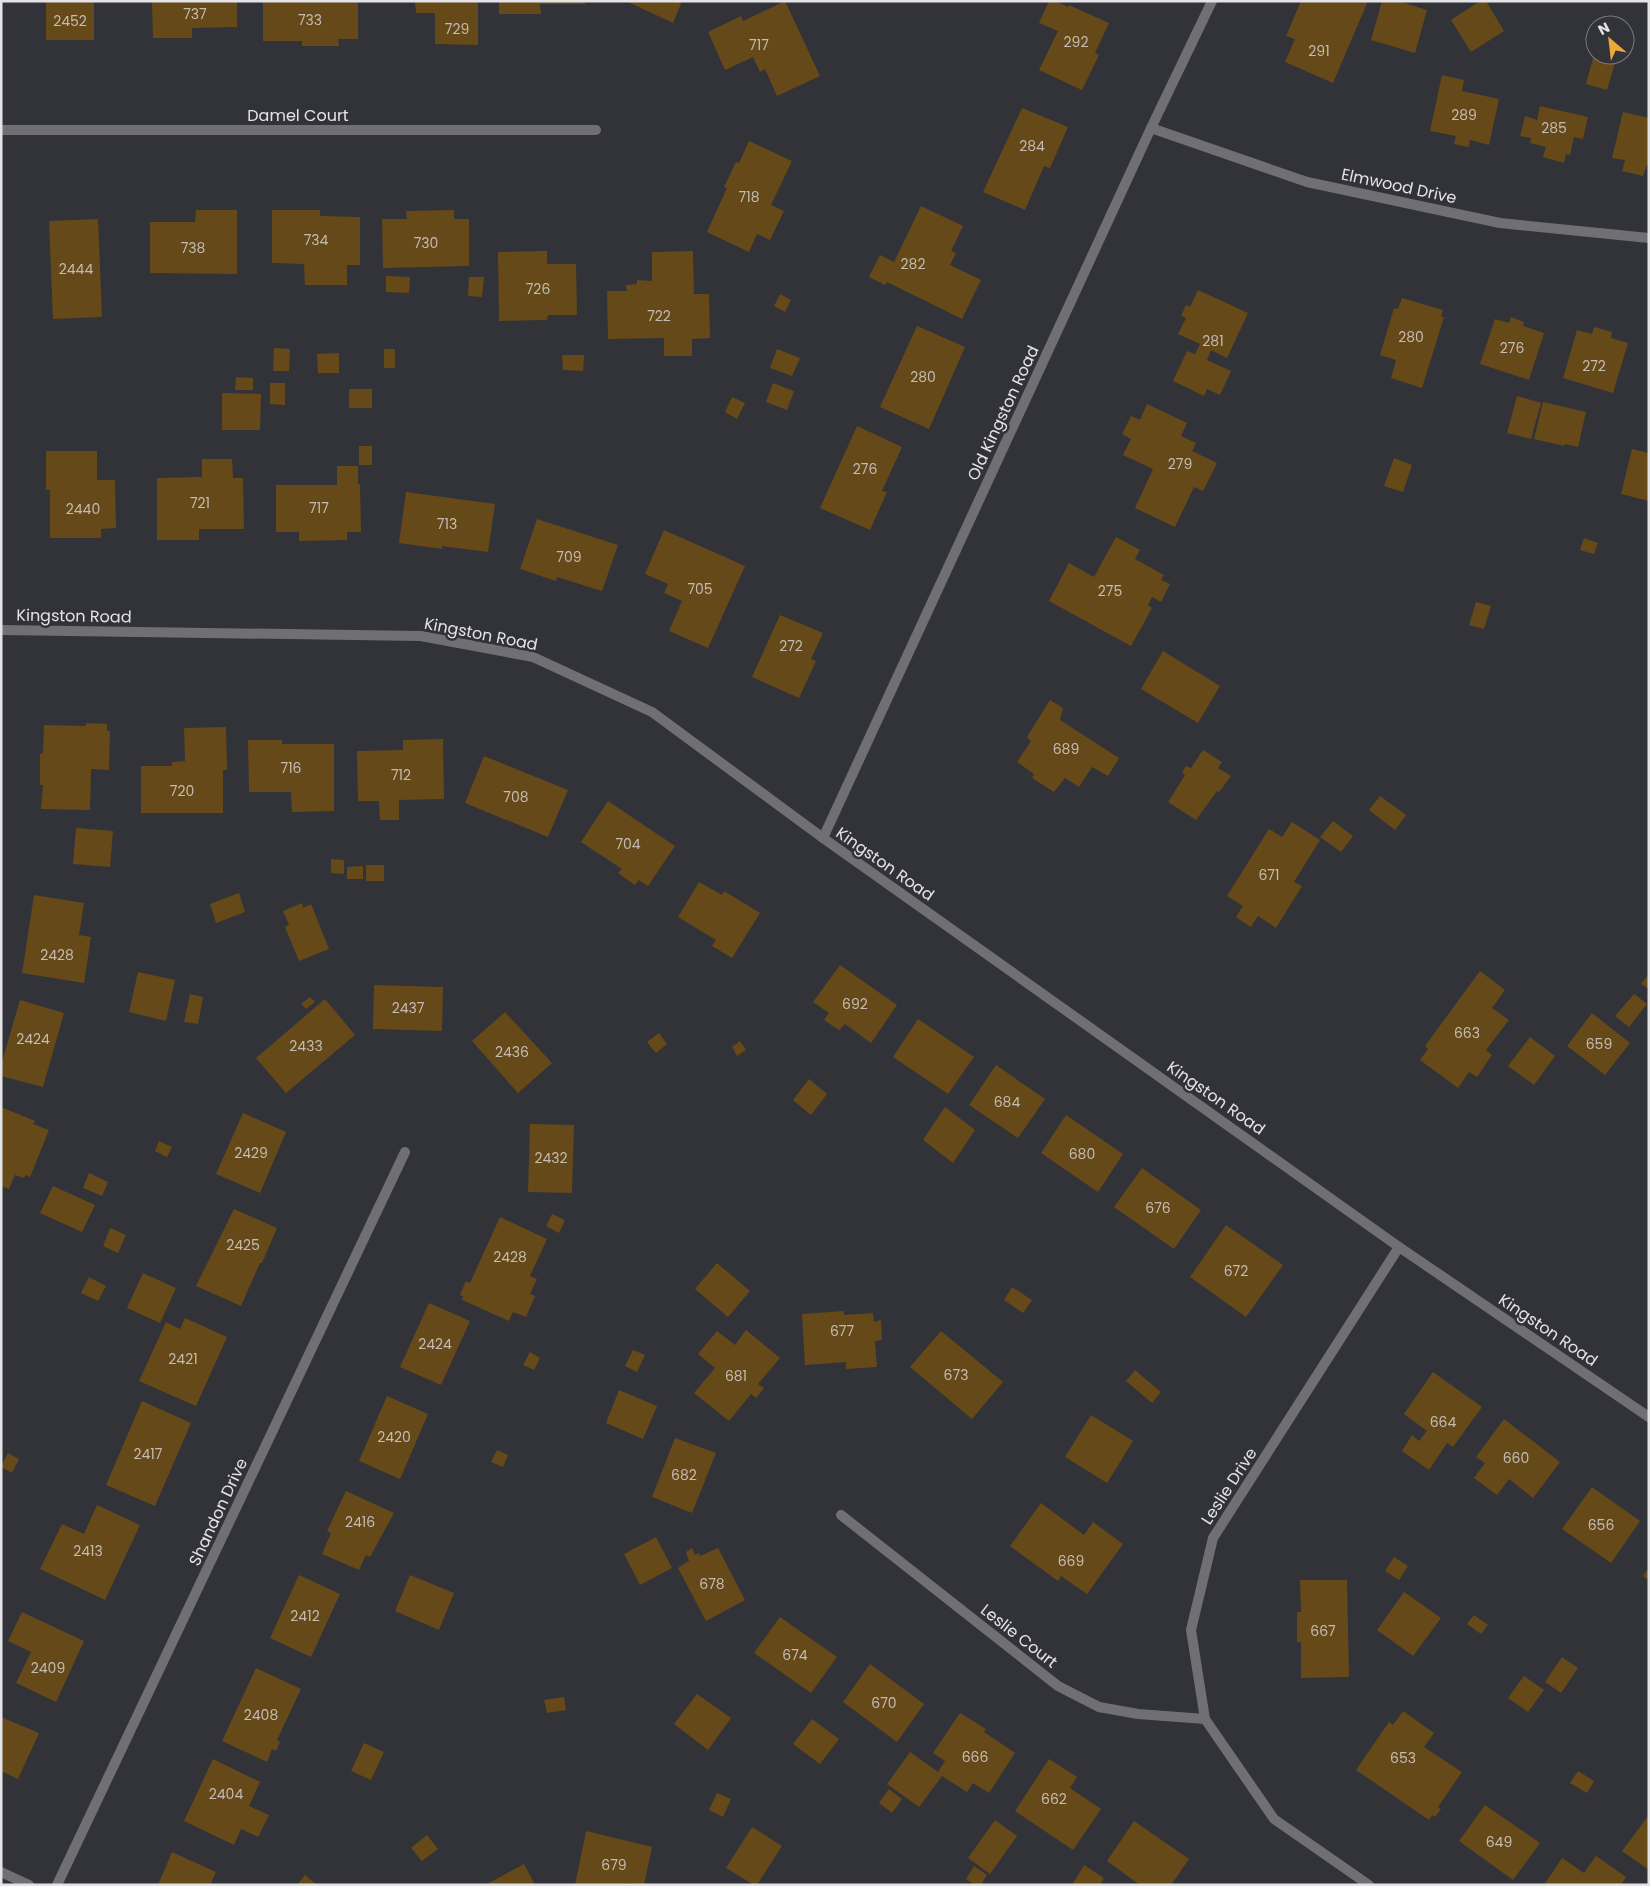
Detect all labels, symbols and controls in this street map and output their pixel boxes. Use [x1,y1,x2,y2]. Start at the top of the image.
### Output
house number: 737 [183,4,207,24]
house number: 733 [298,10,322,30]
house number: 2452 [53,11,87,31]
north arrow [1585,15,1635,65]
text: N [1595,17,1613,40]
house number: 729 [445,19,469,39]
house number: 292 [1064,32,1088,52]
house number: 717 [749,35,769,55]
house number: 291 [1308,41,1330,61]
street label: Damel Court [247,104,349,127]
house number: 289 [1451,105,1477,125]
house number: 285 [1541,118,1567,138]
house number: 284 [1019,136,1045,156]
street label: Elmwood Drive [1339,163,1459,209]
house number: 718 [739,187,760,207]
house number: 734 [304,230,329,250]
house number: 730 [414,233,438,253]
house number: 738 [181,238,206,258]
house number: 282 [901,254,925,274]
house number: 2444 [59,259,93,279]
house number: 726 [526,279,550,299]
house number: 722 [647,306,671,326]
house number: 280 [1398,327,1424,347]
house number: 281 [1202,331,1224,351]
house number: 276 [1500,338,1524,358]
street label: Old Kingston Road [962,342,1044,484]
house number: 272 [1582,356,1606,376]
house number: 280 [910,367,936,387]
house number: 279 [1168,454,1192,474]
house number: 276 [853,459,877,479]
house number: 721 [190,493,210,513]
house number: 717 [309,498,329,518]
house number: 2440 [66,499,100,519]
house number: 713 [437,514,457,534]
house number: 709 [556,547,582,567]
house number: 705 [687,579,713,599]
house number: 275 [1098,581,1122,601]
street label: Kingston Road [16,603,132,629]
street label: Kingston Road [422,612,540,656]
house number: 272 [779,636,803,656]
house number: 689 [1053,739,1079,759]
house number: 716 [280,758,302,778]
house number: 712 [391,765,411,785]
house number: 720 [170,781,194,801]
house number: 708 [503,787,529,807]
street label: Kingston Road [831,822,939,906]
house number: 704 [615,834,641,854]
house number: 671 [1258,865,1280,885]
house number: 2428 [40,945,74,965]
house number: 692 [842,994,868,1014]
house number: 2437 [392,998,425,1018]
house number: 663 [1454,1023,1480,1043]
house number: 2424 [16,1029,50,1049]
house number: 659 [1586,1034,1612,1054]
house number: 2433 [289,1036,323,1056]
house number: 2436 [495,1042,529,1062]
street label: Kingston Road [1162,1056,1270,1140]
house number: 684 [994,1092,1020,1112]
house number: 2429 [234,1143,268,1163]
house number: 680 [1069,1144,1095,1164]
house number: 2432 [534,1148,568,1168]
house number: 676 [1145,1198,1171,1218]
house number: 2425 [226,1235,260,1255]
house number: 2428 [493,1247,527,1267]
house number: 672 [1224,1261,1248,1281]
street label: Kingston Road [1494,1288,1602,1372]
house number: 677 [830,1321,854,1341]
house number: 2424 [418,1334,452,1354]
house number: 2421 [168,1349,198,1369]
house number: 673 [944,1365,968,1385]
house number: 681 [725,1366,747,1386]
house number: 664 [1430,1412,1456,1432]
house number: 2420 [377,1427,411,1447]
street label: Leslie Drive [1196,1443,1262,1529]
house number: 2417 [134,1444,163,1464]
house number: 660 [1503,1448,1529,1468]
street label: Shandon Drive [183,1454,253,1570]
house number: 682 [671,1465,697,1485]
house number: 2416 [345,1512,375,1532]
house number: 656 [1588,1515,1614,1535]
house number: 2413 [73,1541,103,1561]
house number: 669 [1058,1551,1084,1571]
house number: 678 [699,1574,725,1594]
street label: Leslie Court [976,1599,1062,1673]
house number: 2412 [290,1606,320,1626]
house number: 667 [1310,1621,1336,1641]
house number: 674 [782,1645,808,1665]
house number: 2409 [31,1658,65,1678]
house number: 670 [871,1693,897,1713]
house number: 2408 [244,1705,278,1725]
house number: 666 [962,1747,988,1767]
house number: 653 [1390,1748,1416,1768]
house number: 2404 [209,1784,243,1804]
house number: 662 [1041,1789,1067,1809]
house number: 649 [1486,1832,1512,1852]
house number: 679 [601,1855,627,1875]

